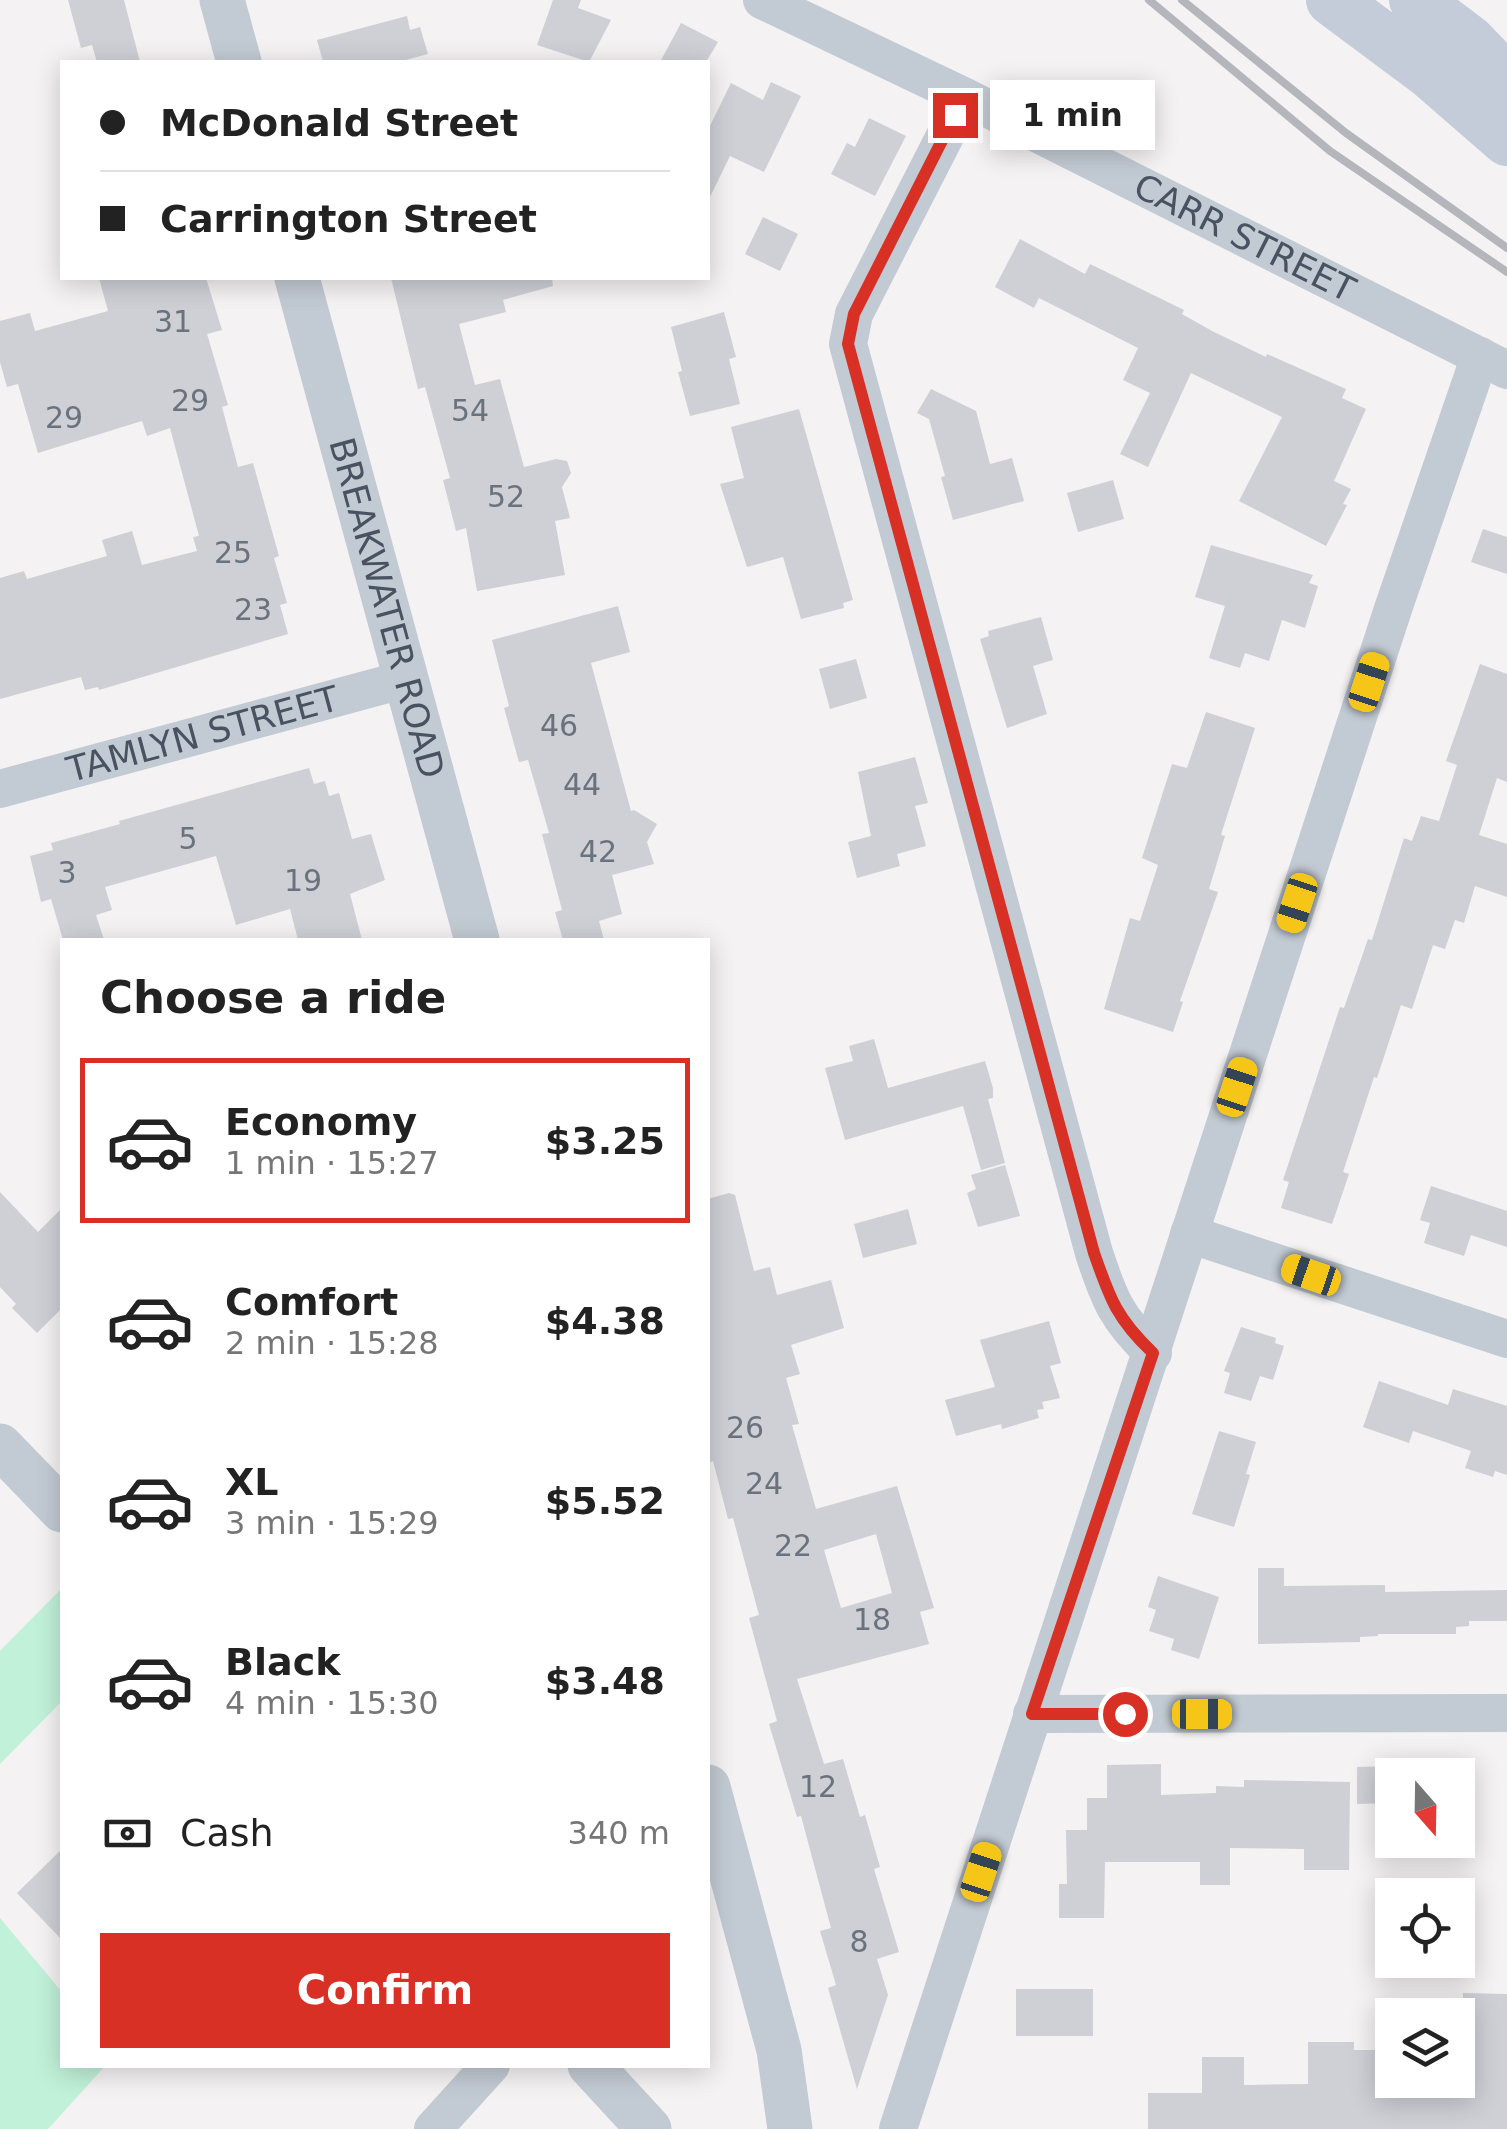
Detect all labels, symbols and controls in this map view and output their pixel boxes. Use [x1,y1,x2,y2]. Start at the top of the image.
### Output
callout: 1 min [990,80,1155,150]
route end [933,93,978,138]
text: 1 min [1022,96,1123,134]
text: McDonald Street [160,101,518,145]
street label: CARR STREET [1128,166,1362,310]
text: Carrington Street [160,197,537,241]
house number: 31 [154,304,192,339]
house number: 29 [171,383,209,418]
house number: 54 [451,393,489,428]
house number: 29 [45,400,83,435]
street label: BREAKWATER ROAD [321,433,452,783]
house number: 52 [487,479,525,514]
house number: 25 [214,535,252,570]
house number: 23 [234,592,272,627]
car [1345,649,1393,715]
street label: TAMLYN STREET [61,678,344,790]
house number: 46 [540,708,578,743]
house number: 44 [563,767,601,802]
house number: 5 [178,821,198,856]
house number: 42 [579,834,617,869]
house number: 3 [57,855,77,890]
house number: 19 [284,863,322,898]
car [1273,870,1321,936]
text: Choose a ride [100,971,446,1024]
car [1213,1054,1261,1120]
icon: car [105,1096,195,1186]
text: Economy [225,1100,417,1144]
text: $3.25 [545,1119,665,1163]
text: 1 min · 15:27 [225,1144,439,1182]
car [1278,1251,1344,1299]
icon: car [105,1276,195,1366]
text: Comfort [225,1280,398,1324]
text: $4.38 [545,1299,665,1343]
text: 2 min · 15:28 [225,1324,439,1362]
house number: 26 [726,1410,764,1445]
icon: car [105,1456,195,1546]
text: XL [225,1460,279,1504]
house number: 24 [745,1466,783,1501]
text: $5.52 [545,1479,665,1523]
text: 3 min · 15:29 [225,1504,439,1542]
house number: 22 [774,1528,812,1563]
house number: 18 [853,1602,891,1637]
icon: car [105,1636,195,1726]
text: Black [225,1640,340,1684]
text: $3.48 [545,1659,665,1703]
text: 4 min · 15:30 [225,1684,439,1722]
route start [1103,1692,1148,1737]
car [1172,1699,1232,1729]
north arrow [1375,1758,1475,1858]
map controls [1375,1758,1475,2098]
house number: 12 [799,1769,837,1804]
icon: cash [100,1806,155,1861]
text: Cash [180,1811,274,1855]
text: 340 m [568,1814,670,1852]
car [957,1839,1005,1905]
button: locate [1375,1878,1475,1978]
house number: 8 [849,1924,869,1959]
button: Confirm [100,1933,670,2048]
button: layers [1375,1998,1475,2098]

